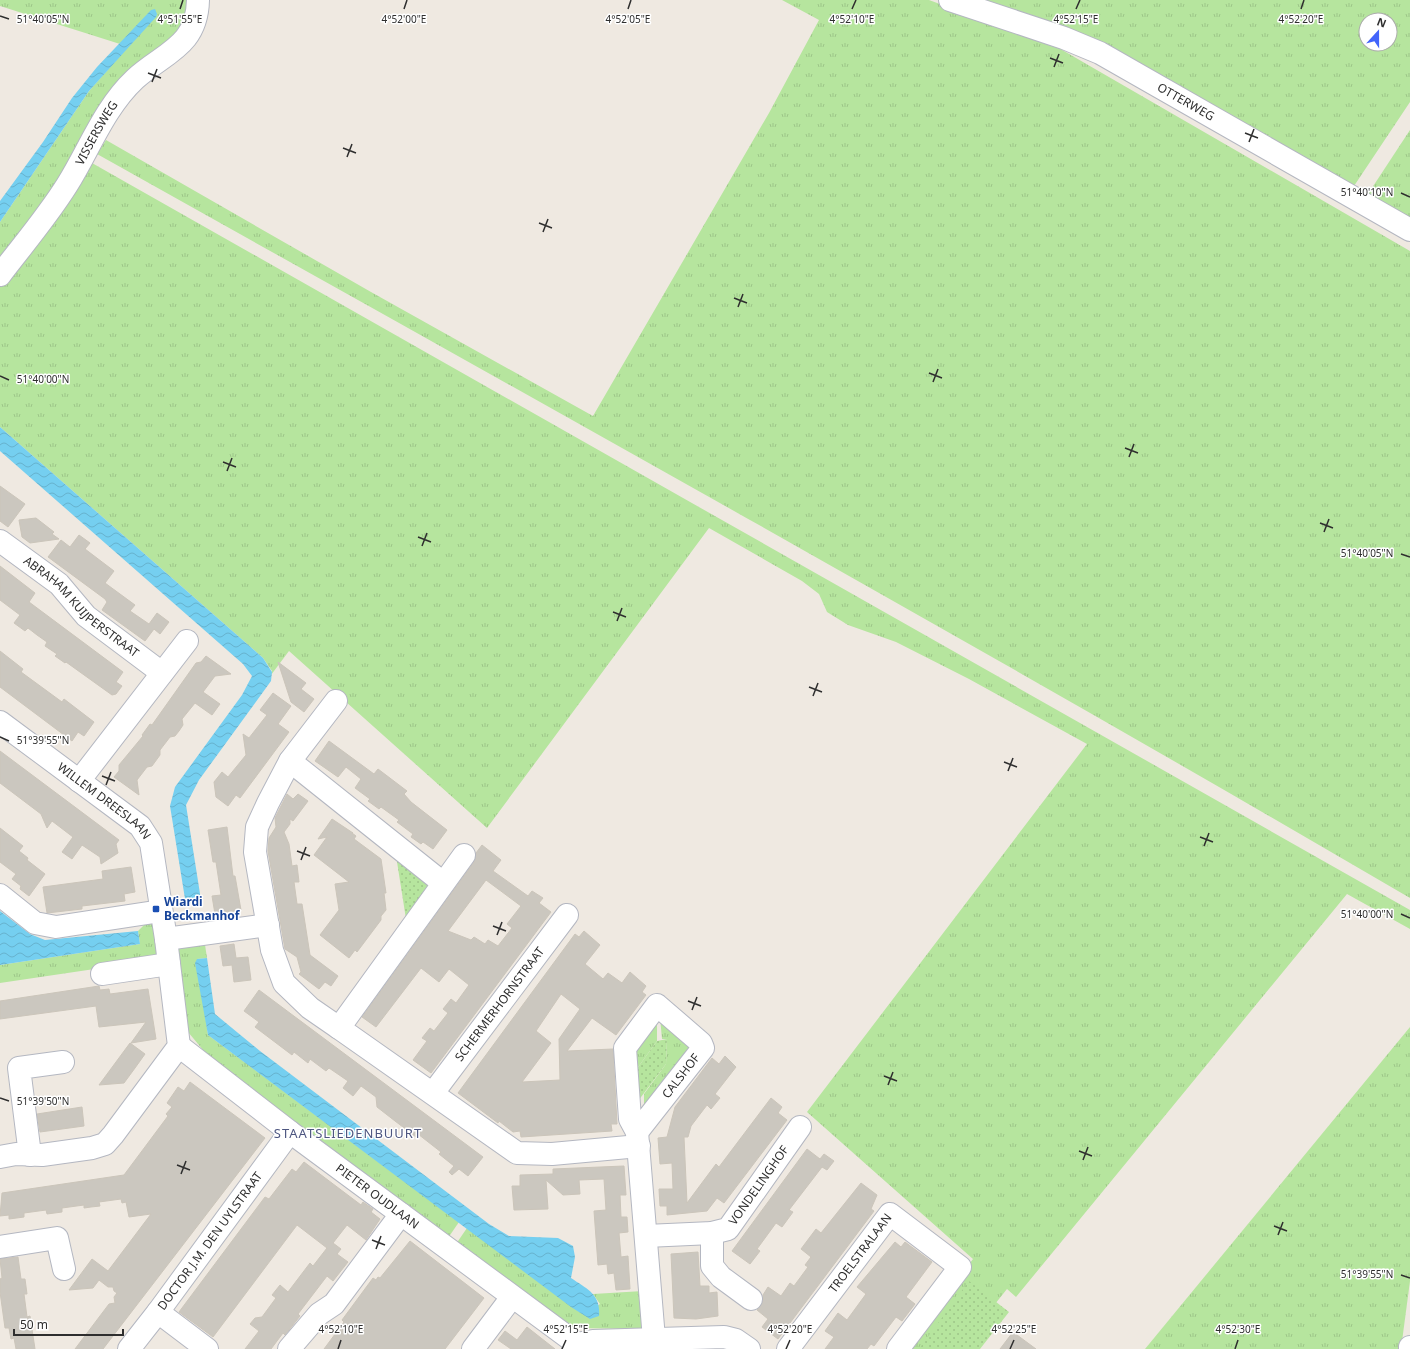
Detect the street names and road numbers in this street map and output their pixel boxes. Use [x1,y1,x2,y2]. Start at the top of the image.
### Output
street label: OTTERWEG [1154,78,1218,125]
street label: VISSERSWEG [71,97,121,168]
street label: ABRAHAM KUIJPERSTRAAT [20,552,143,661]
street label: WILLEM DREESLAAN [54,758,155,842]
street label: SCHERMERHORNSTRAAT [451,943,548,1065]
street label: CALSHOF [658,1050,704,1102]
street label: VONDELINGHOF [724,1142,792,1228]
street label: PIETER OUDLAAN [332,1160,423,1233]
street label: DOCTOR J.M. DEN UYLSTRAAT [153,1168,266,1313]
street label: TROELSTRALAAN [824,1210,896,1296]

